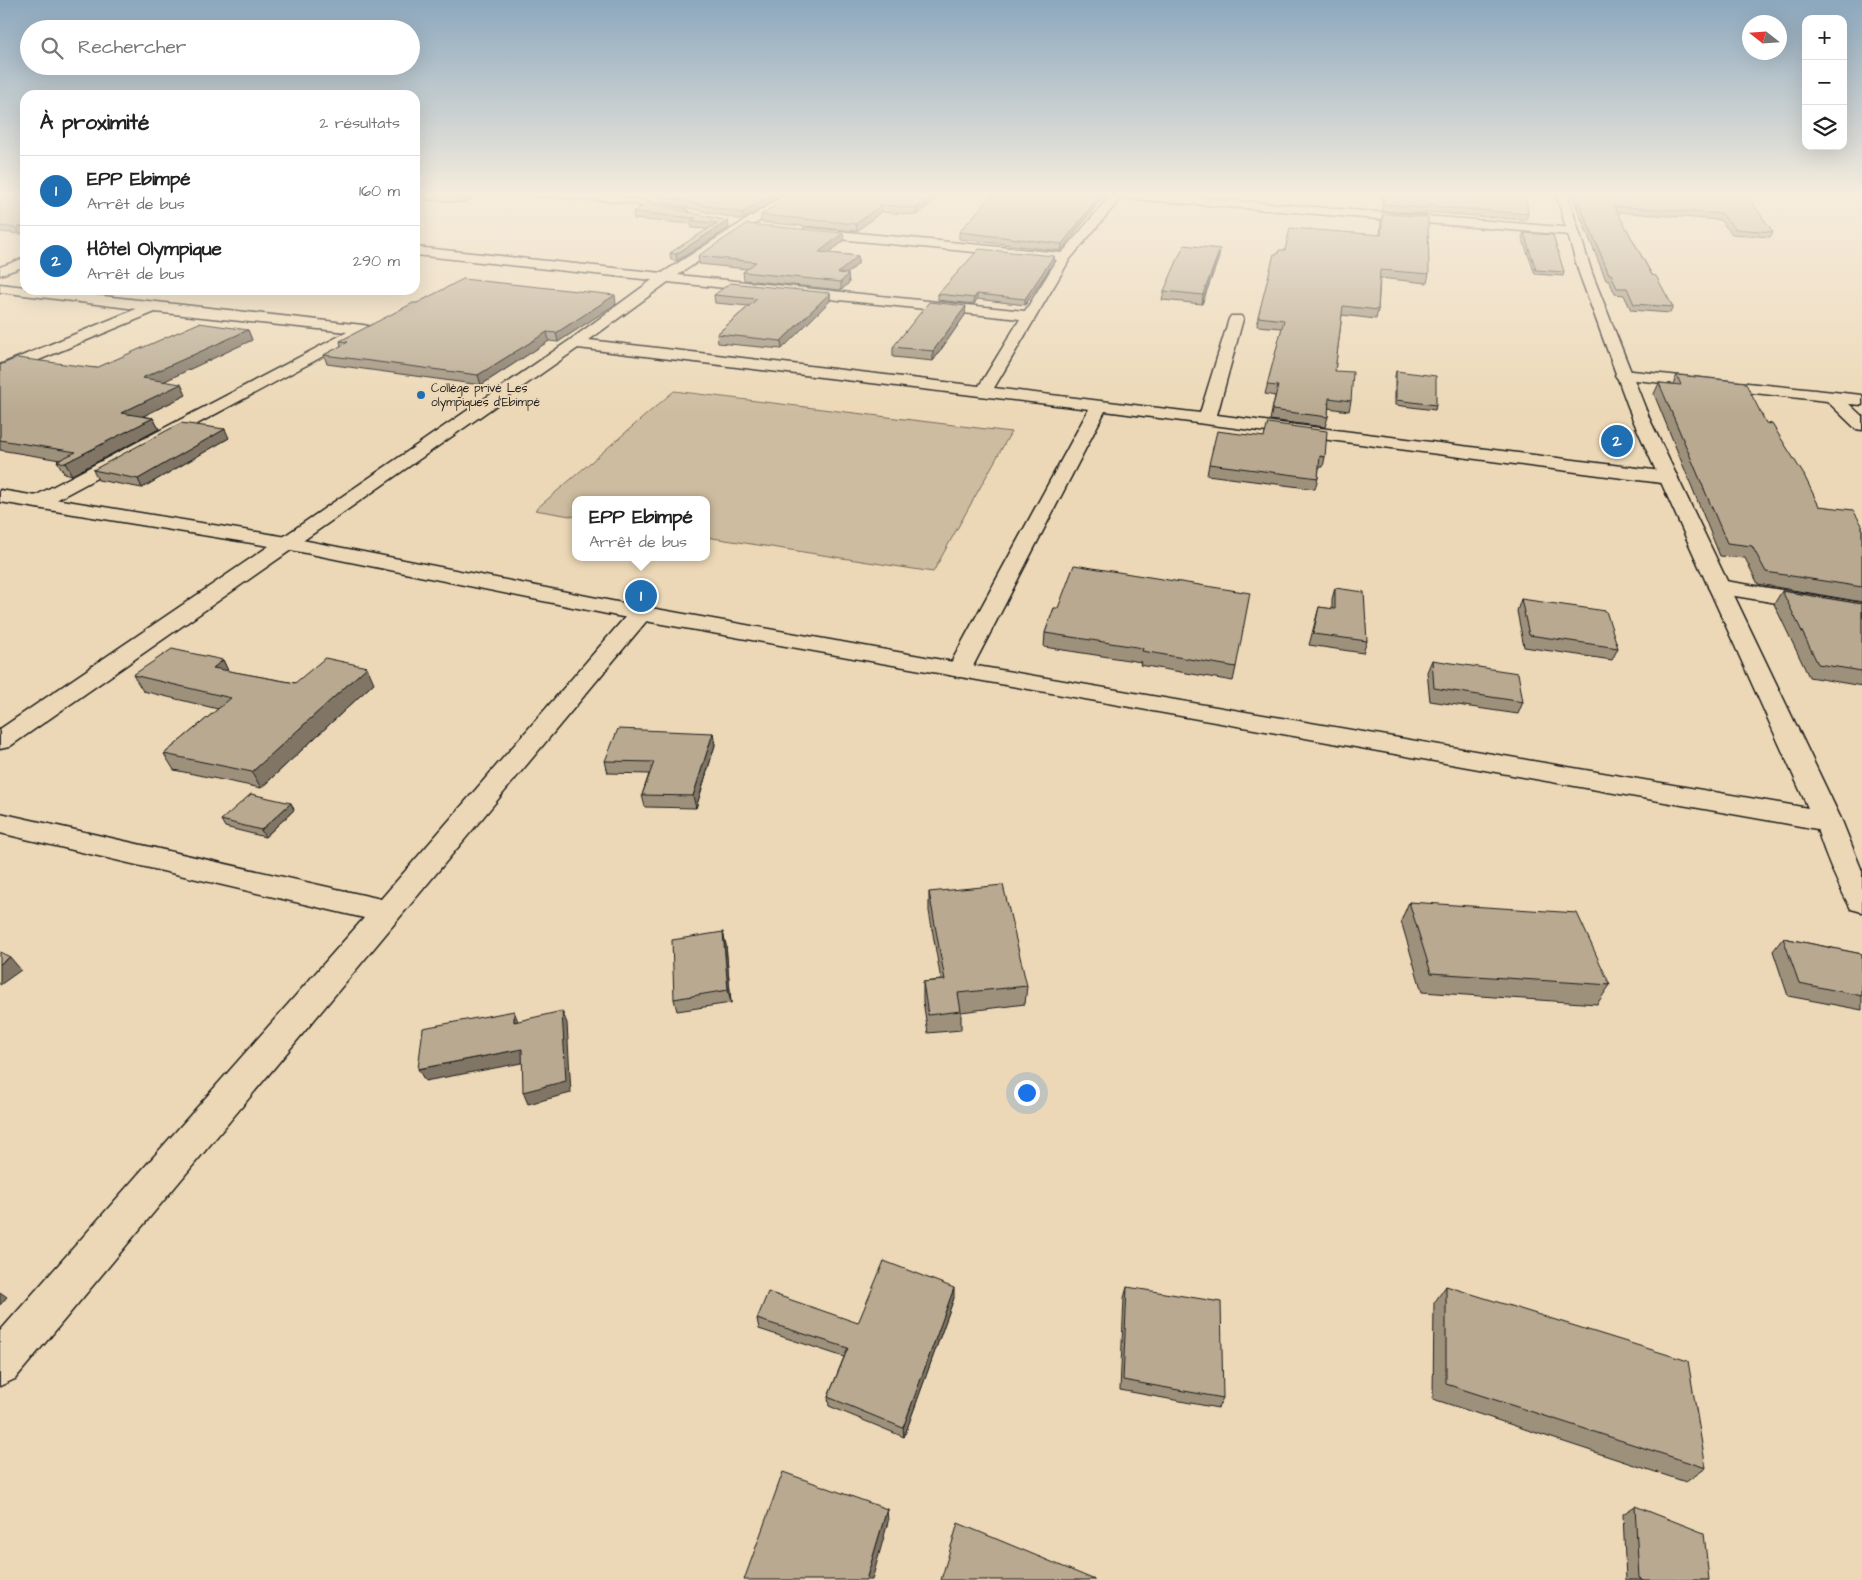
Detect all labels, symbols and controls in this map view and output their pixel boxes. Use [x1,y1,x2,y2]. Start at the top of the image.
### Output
north arrow [1742,15,1787,60]
map controls [1802,15,1847,150]
button: + [1802,15,1847,60]
search box [20,20,420,75]
icon: search [38,34,66,62]
text: Rechercher [78,34,186,61]
button: − [1802,60,1847,105]
button: layers [1802,105,1847,150]
text: À proximité [40,108,149,137]
text: 2 résultats [319,112,400,134]
text: EPP Ebimpé [87,166,191,193]
text: 1 [55,180,57,202]
text: 160 m [359,180,400,202]
text: Arrêt de bus [87,193,185,215]
text: Hôtel Olympique [87,236,222,263]
text: 2 [51,250,61,272]
text: 290 m [353,250,400,272]
text: Arrêt de bus [87,263,185,285]
place label: Collège privé Les olympiques d'Ebimpé [431,380,540,412]
marker: Collège privé Les olympiques d'Ebimpé [415,389,427,401]
pin: 2 [1601,422,1633,460]
popup [572,496,710,561]
text: EPP Ebimpé [589,504,693,531]
text: Arrêt de bus [589,531,687,553]
pin: 1 [625,577,657,615]
your location [1014,1080,1040,1106]

